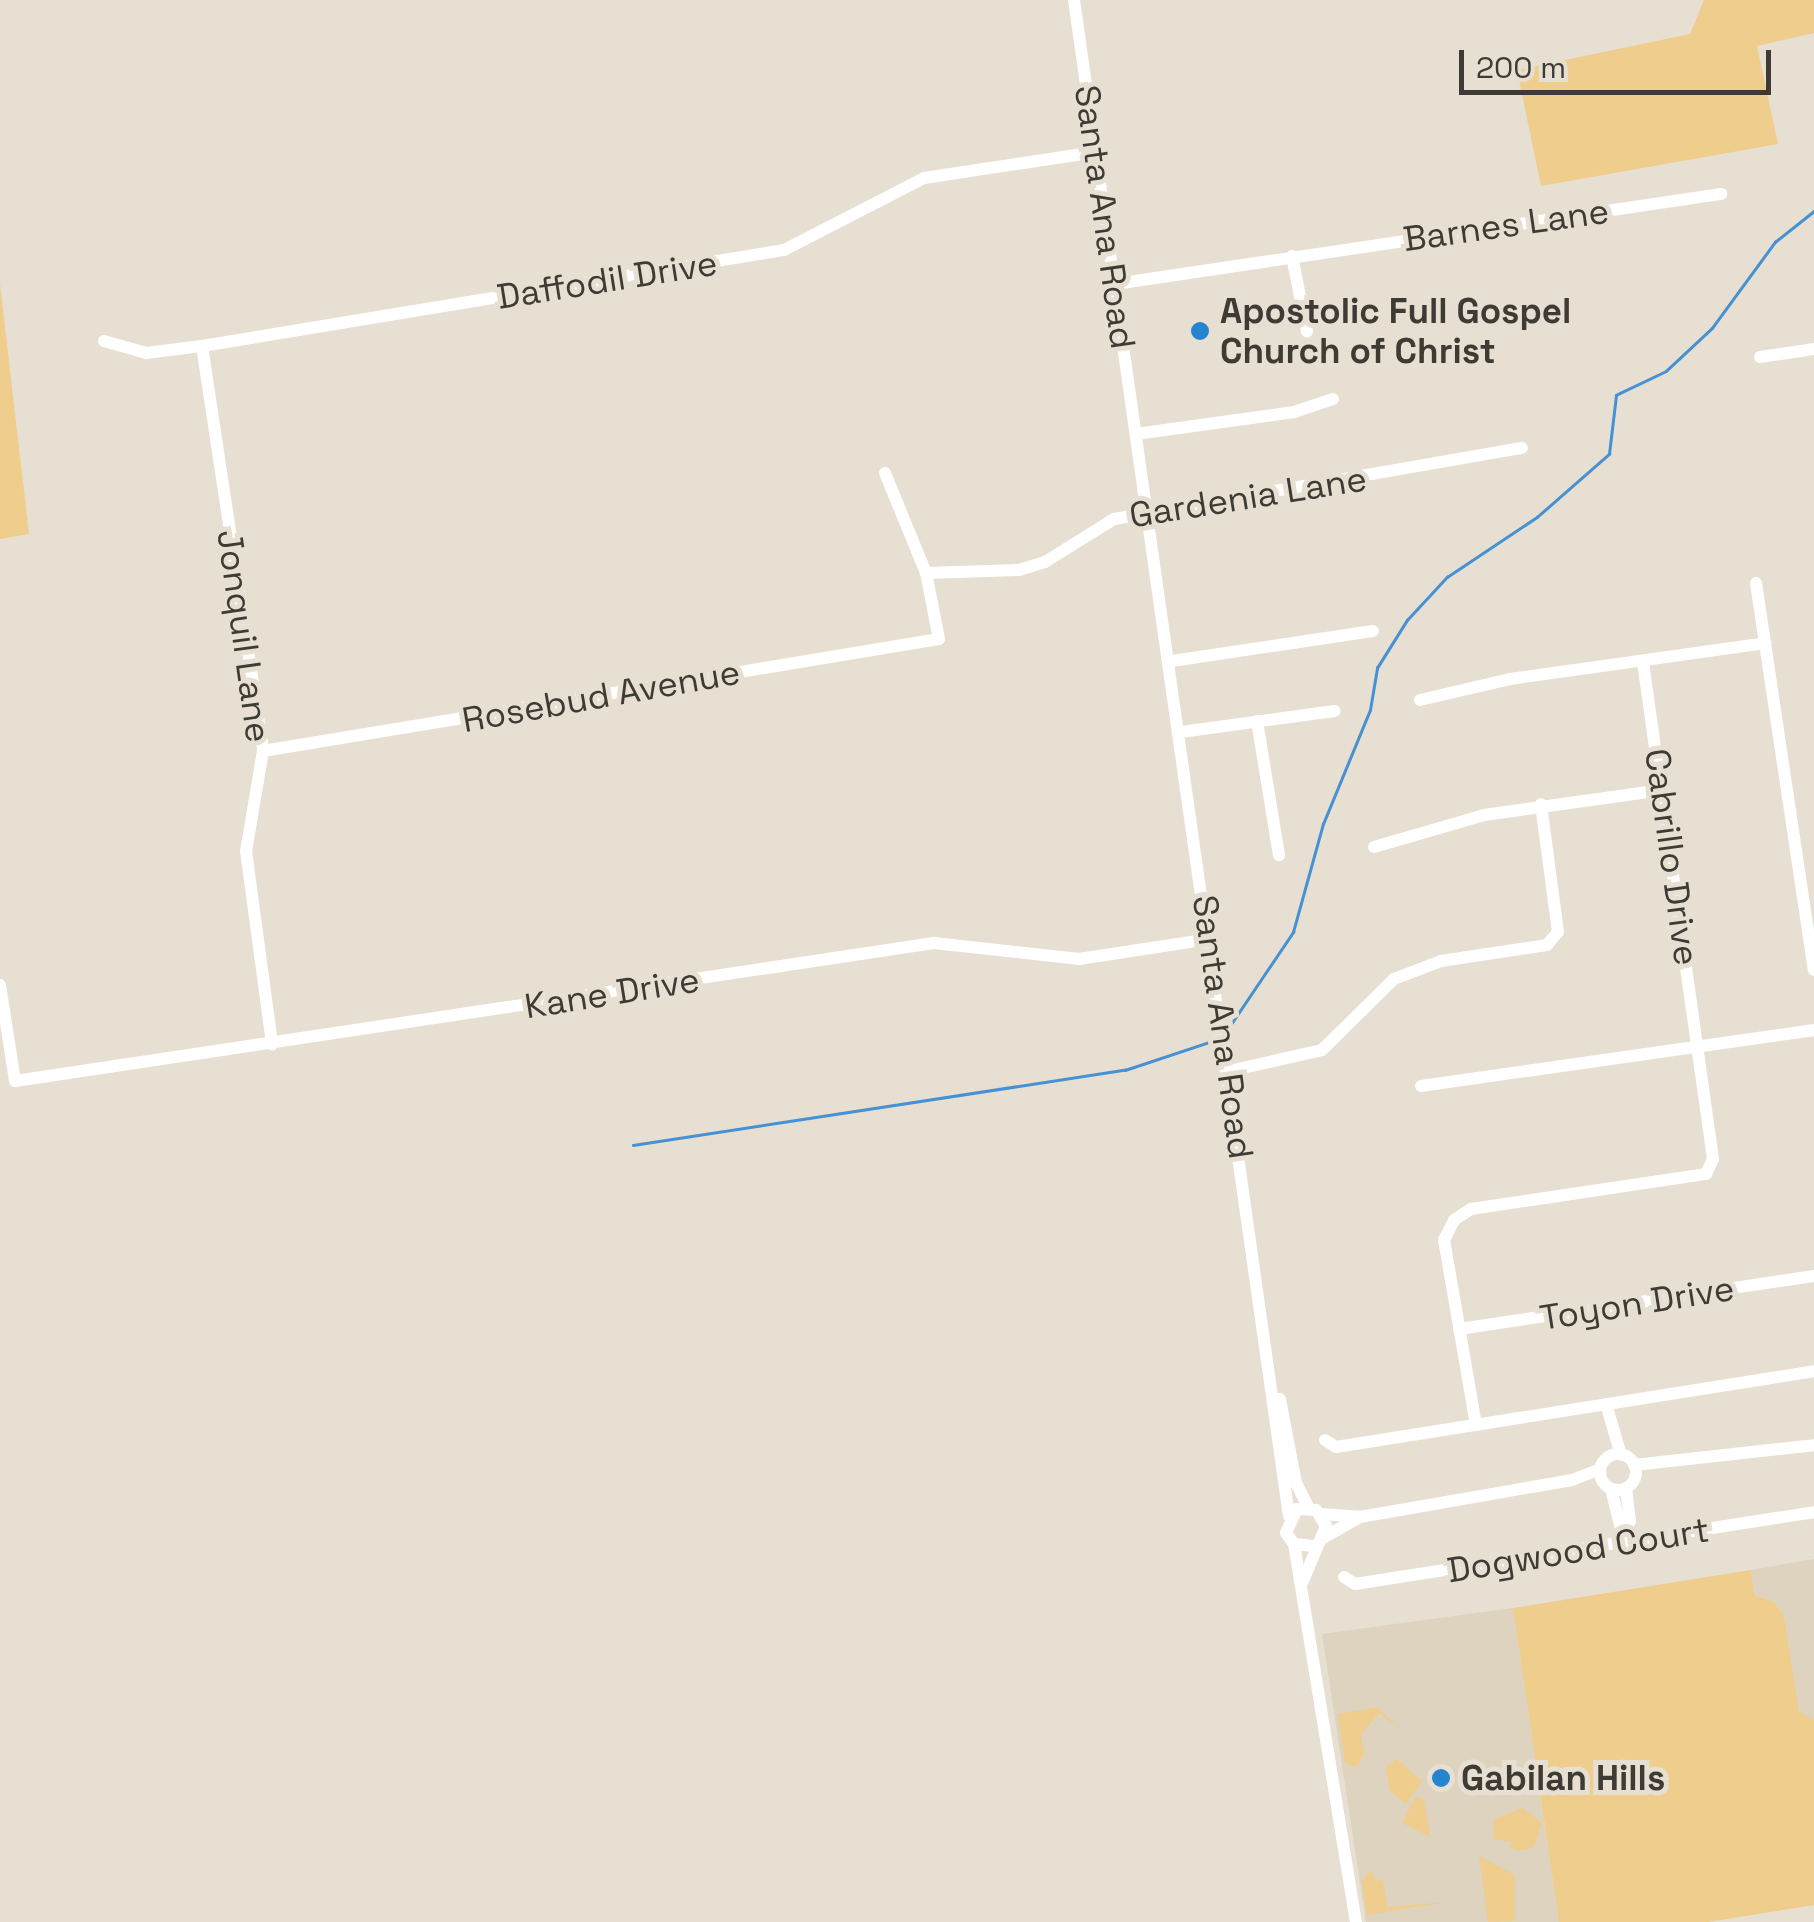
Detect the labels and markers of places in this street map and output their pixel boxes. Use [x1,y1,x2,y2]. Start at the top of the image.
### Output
place label: Apostolic Full Gospel Church of Christ [1220,290,1571,372]
marker: Apostolic Full Gospel Church of Christ [1189,320,1211,342]
place label: Gabilan Hills [1461,1757,1665,1799]
marker: Gabilan Hills [1430,1767,1452,1789]

